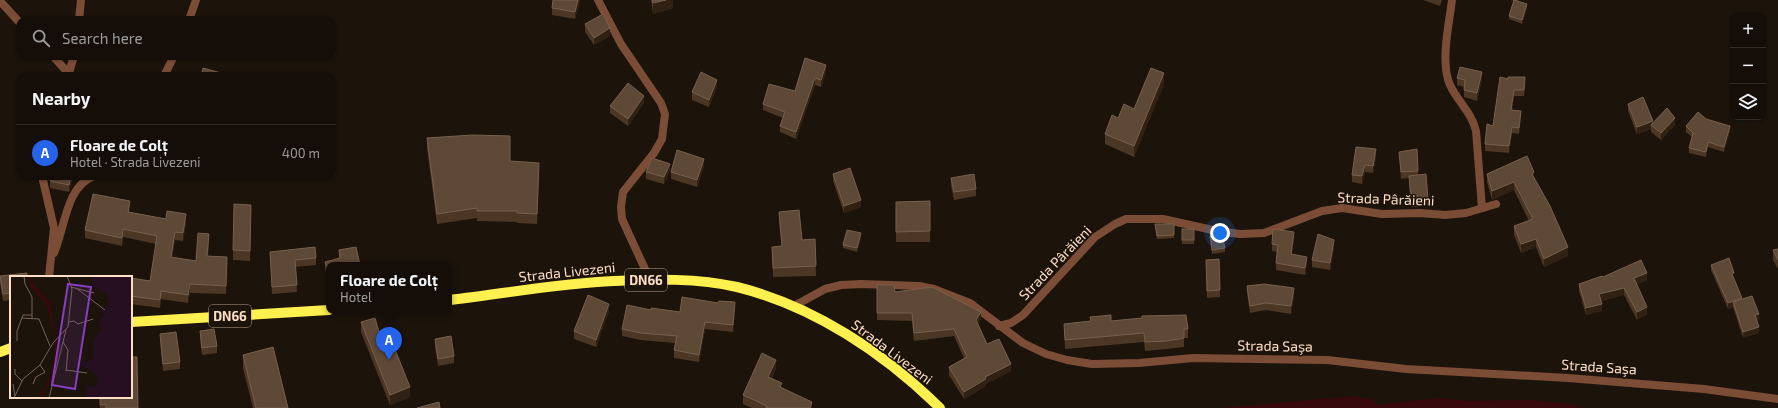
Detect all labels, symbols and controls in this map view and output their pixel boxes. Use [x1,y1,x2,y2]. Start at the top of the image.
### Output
map controls [1730,12,1766,120]
button: + [1730,12,1766,48]
search box [16,16,336,60]
icon: search [30,27,52,49]
text: Search here [62,29,143,47]
button: − [1730,48,1766,84]
button: layers [1730,84,1766,120]
text: Nearby [32,88,90,108]
text: Floare de Colț [70,136,168,154]
text: A [41,145,49,161]
text: 400 m [282,145,320,161]
text: Hotel · Strada Livezeni [70,154,200,170]
street label: Strada Pârăieni [1337,188,1435,209]
street label: Strada Pârăieni [1015,222,1094,303]
your location [1210,223,1230,243]
street label: Strada Livezeni [518,258,616,285]
popup [326,262,452,314]
road number: DN66 [625,269,667,291]
text: Floare de Colț [340,271,438,289]
inset map [10,276,132,398]
text: Hotel [340,289,372,305]
road number: DN66 [209,305,251,327]
street label: Strada Livezeni [848,316,936,388]
pin: A [376,327,402,360]
street label: Strada Saşa [1237,336,1313,356]
street label: Strada Saşa [1561,355,1637,379]

